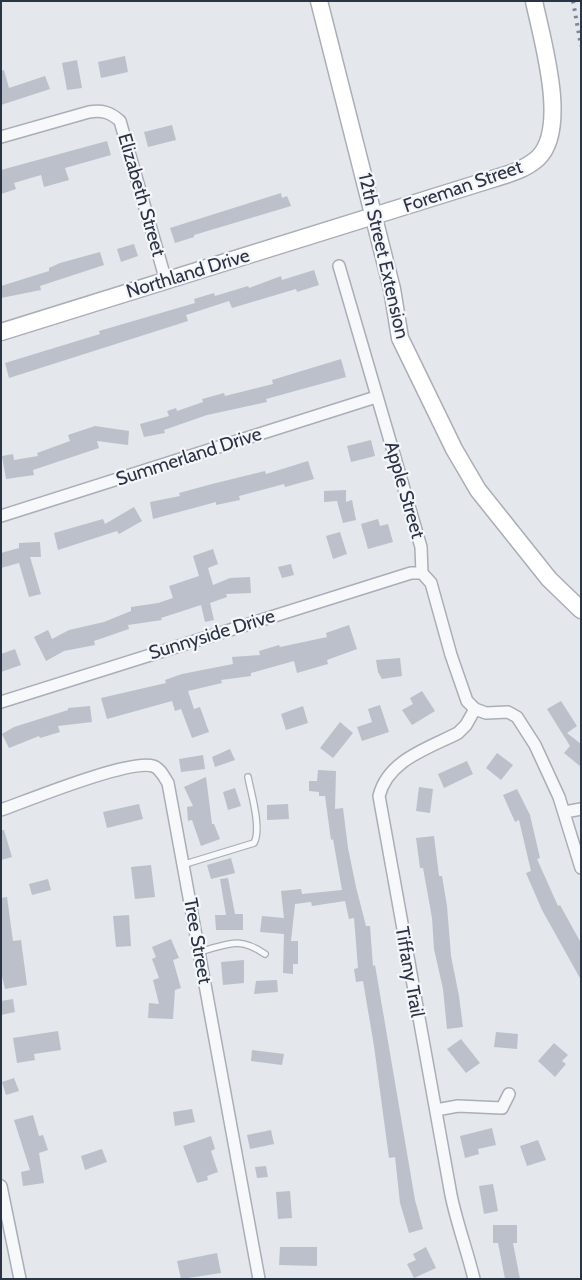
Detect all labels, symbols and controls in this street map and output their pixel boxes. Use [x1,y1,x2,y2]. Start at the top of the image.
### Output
street label: Elizabeth Street [113,131,169,259]
street label: Foreman Street [400,156,526,218]
street label: 12th Street Extension [353,171,413,341]
street label: Northland Drive [123,244,253,304]
street label: Summerland Drive [113,423,265,491]
street label: Apple Street [379,439,429,541]
street label: Sunnyside Drive [146,605,278,665]
street label: Tree Street [178,896,216,986]
street label: Tiffany Trail [390,925,428,1019]

